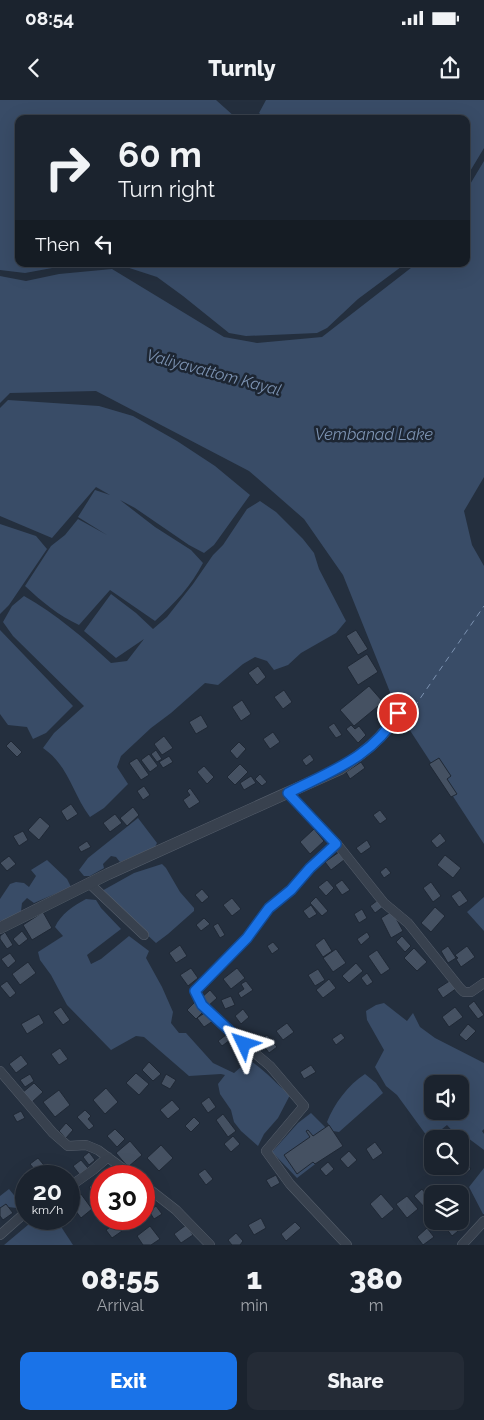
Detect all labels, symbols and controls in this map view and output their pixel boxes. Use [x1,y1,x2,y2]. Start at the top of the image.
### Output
text: 08:54 [25,7,74,29]
icon: back [20,54,48,82]
icon: share [436,54,464,82]
text: Turnly [208,55,276,81]
text: 60 m [118,134,202,175]
icon: right [35,135,100,200]
text: Turn right [118,176,215,202]
icon: left [90,230,118,258]
text: Then [35,233,80,255]
water label: Valiyavattom Kayal [144,345,283,400]
water label: Vembanad Lake [315,425,434,444]
pin [377,692,419,734]
icon: arrive [384,699,412,727]
position arrow [217,1017,269,1069]
map controls [424,1075,469,1230]
button: sound [424,1075,469,1120]
button: search [424,1130,469,1175]
speed limit sign: 30 [90,1165,155,1230]
text: 20 [33,1176,62,1206]
button: layers [424,1185,469,1230]
text: km/h [32,1203,63,1217]
text: 08:55 [81,1261,159,1296]
text: 1 [247,1261,262,1296]
text: 380 [349,1261,403,1296]
text: Arrival [97,1296,144,1315]
text: min [241,1296,268,1315]
text: m [369,1296,383,1315]
button: Exit [20,1352,237,1410]
button: Share [247,1352,464,1410]

